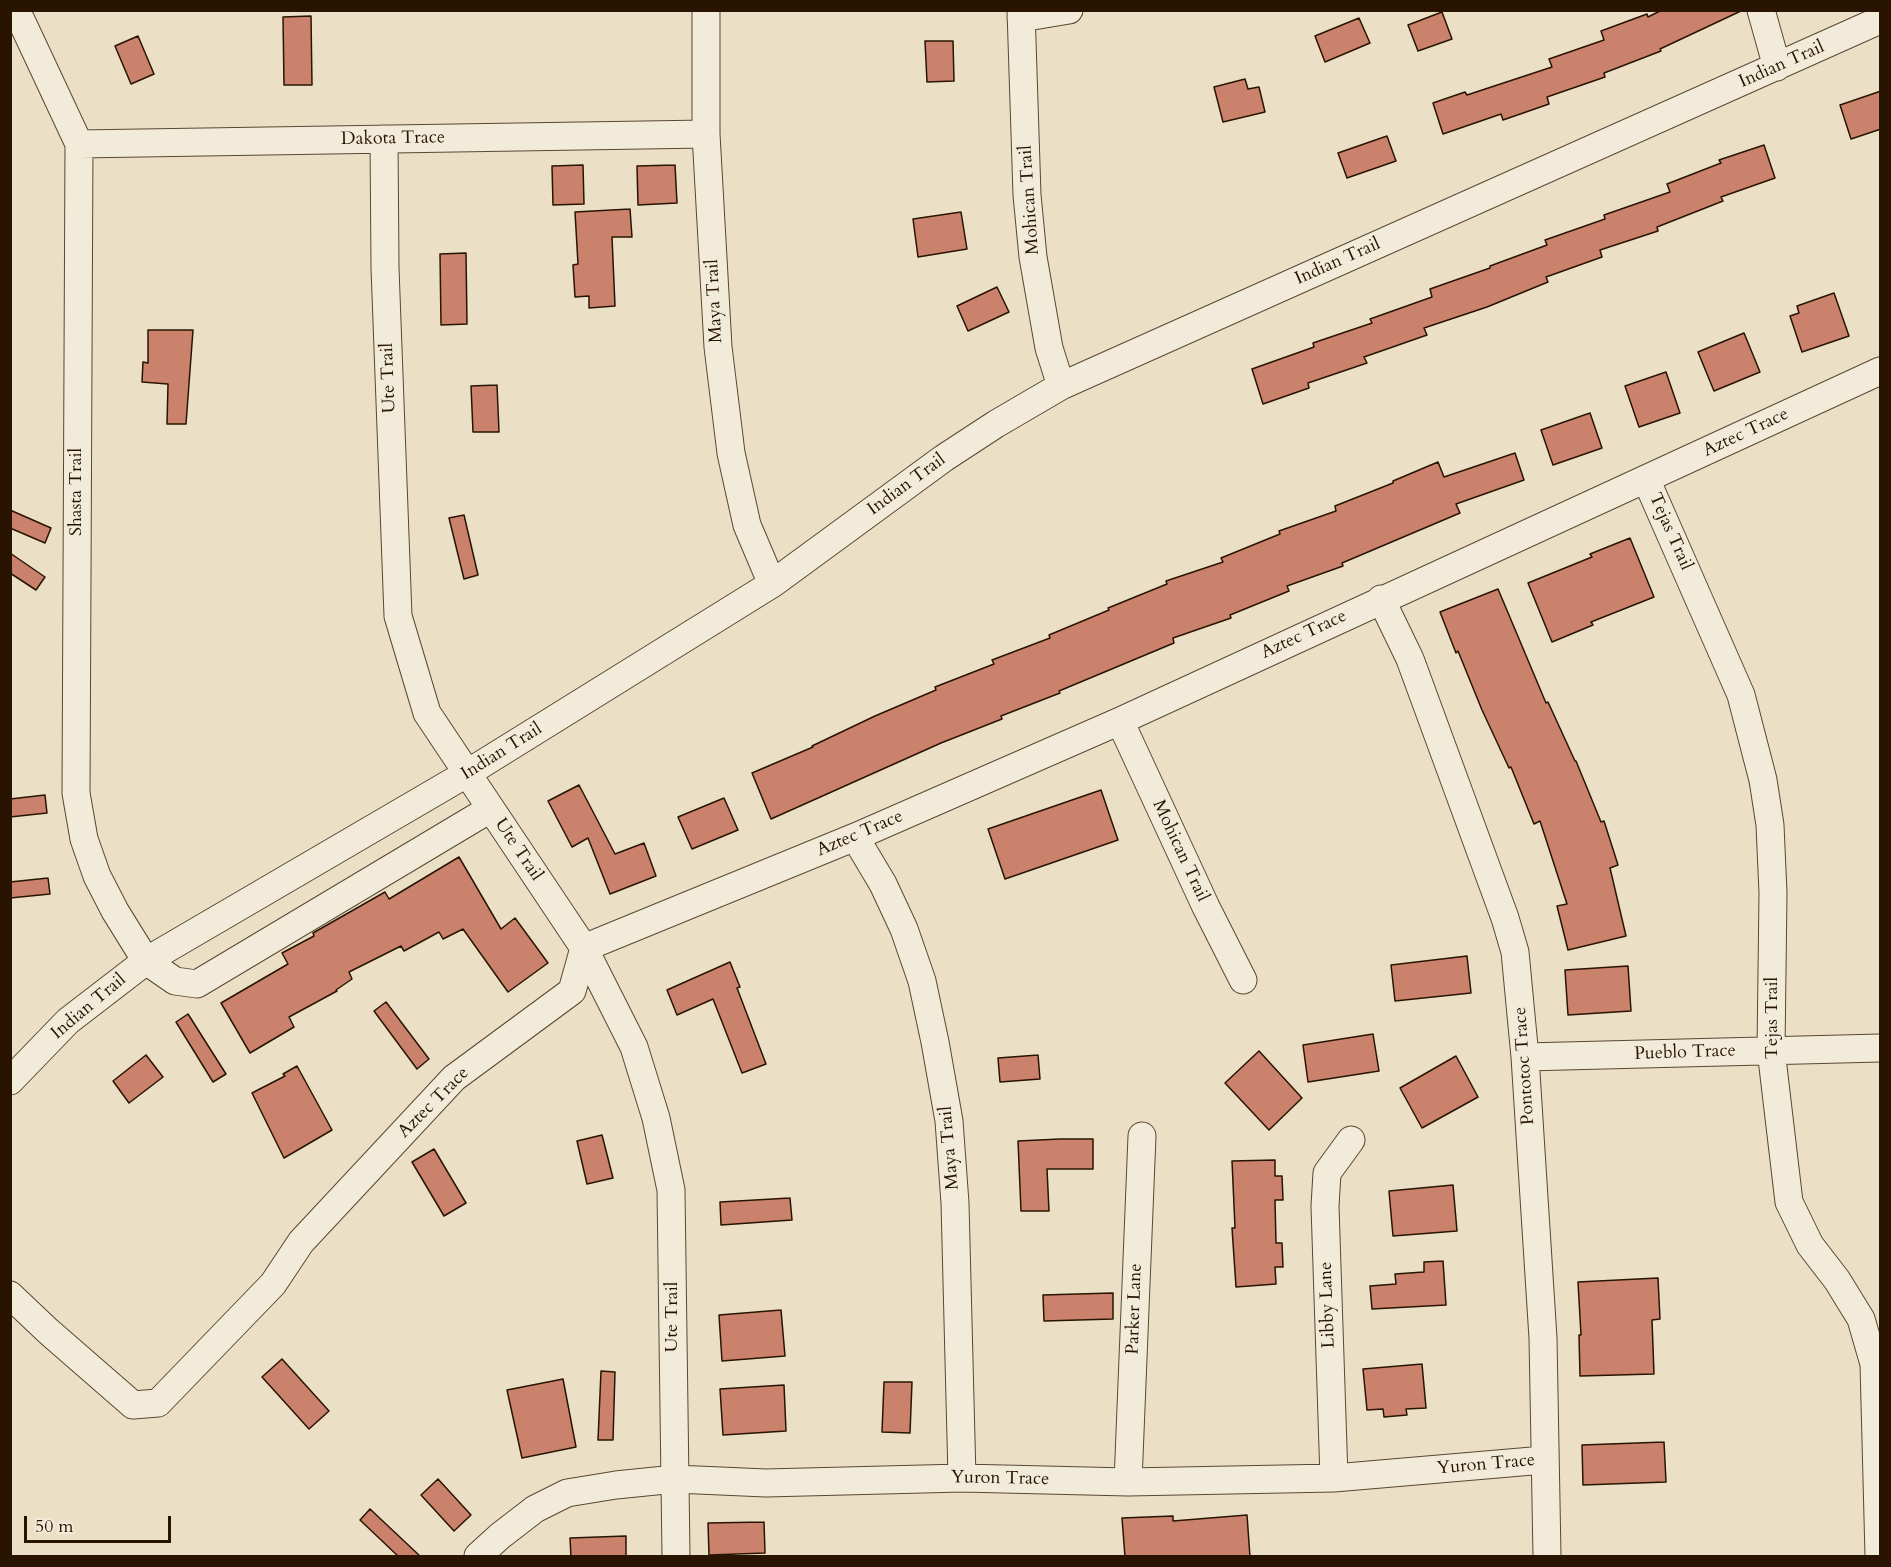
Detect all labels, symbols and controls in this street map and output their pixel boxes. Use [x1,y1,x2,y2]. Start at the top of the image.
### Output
street label: Indian Trail [1736,37,1828,93]
street label: Dakota Trace [341,127,445,151]
street label: Mohican Trail [1015,144,1045,256]
street label: Indian Trail [1292,234,1384,290]
street label: Maya Trail [702,258,728,344]
street label: Ute Trail [377,342,401,414]
street label: Aztec Trace [1700,404,1792,462]
street label: Shasta Trail [66,448,88,536]
street label: Indian Trail [864,450,950,520]
street label: Tejas Trail [1643,490,1697,574]
street label: Aztec Trace [1258,606,1350,664]
street label: Indian Trail [458,719,546,785]
street label: Mohican Trail [1147,797,1213,905]
street label: Aztec Trace [814,806,906,862]
street label: Ute Trail [489,815,547,885]
street label: Indian Trail [47,969,131,1045]
street label: Tejas Trail [1762,977,1784,1059]
street label: Pontotoc Trace [1510,1006,1540,1126]
street label: Pueblo Trace [1634,1040,1736,1066]
street label: Aztec Trace [394,1063,474,1143]
street label: Maya Trail [936,1105,964,1191]
street label: Libby Lane [1316,1261,1340,1349]
street label: Parker Lane [1123,1263,1147,1355]
street label: Ute Trail [662,1282,684,1352]
street label: Yuron Trace [1436,1450,1536,1480]
street label: Yuron Trace [951,1467,1049,1491]
scale bar [27,1504,174,1542]
text: 50 m [35,1514,74,1539]

